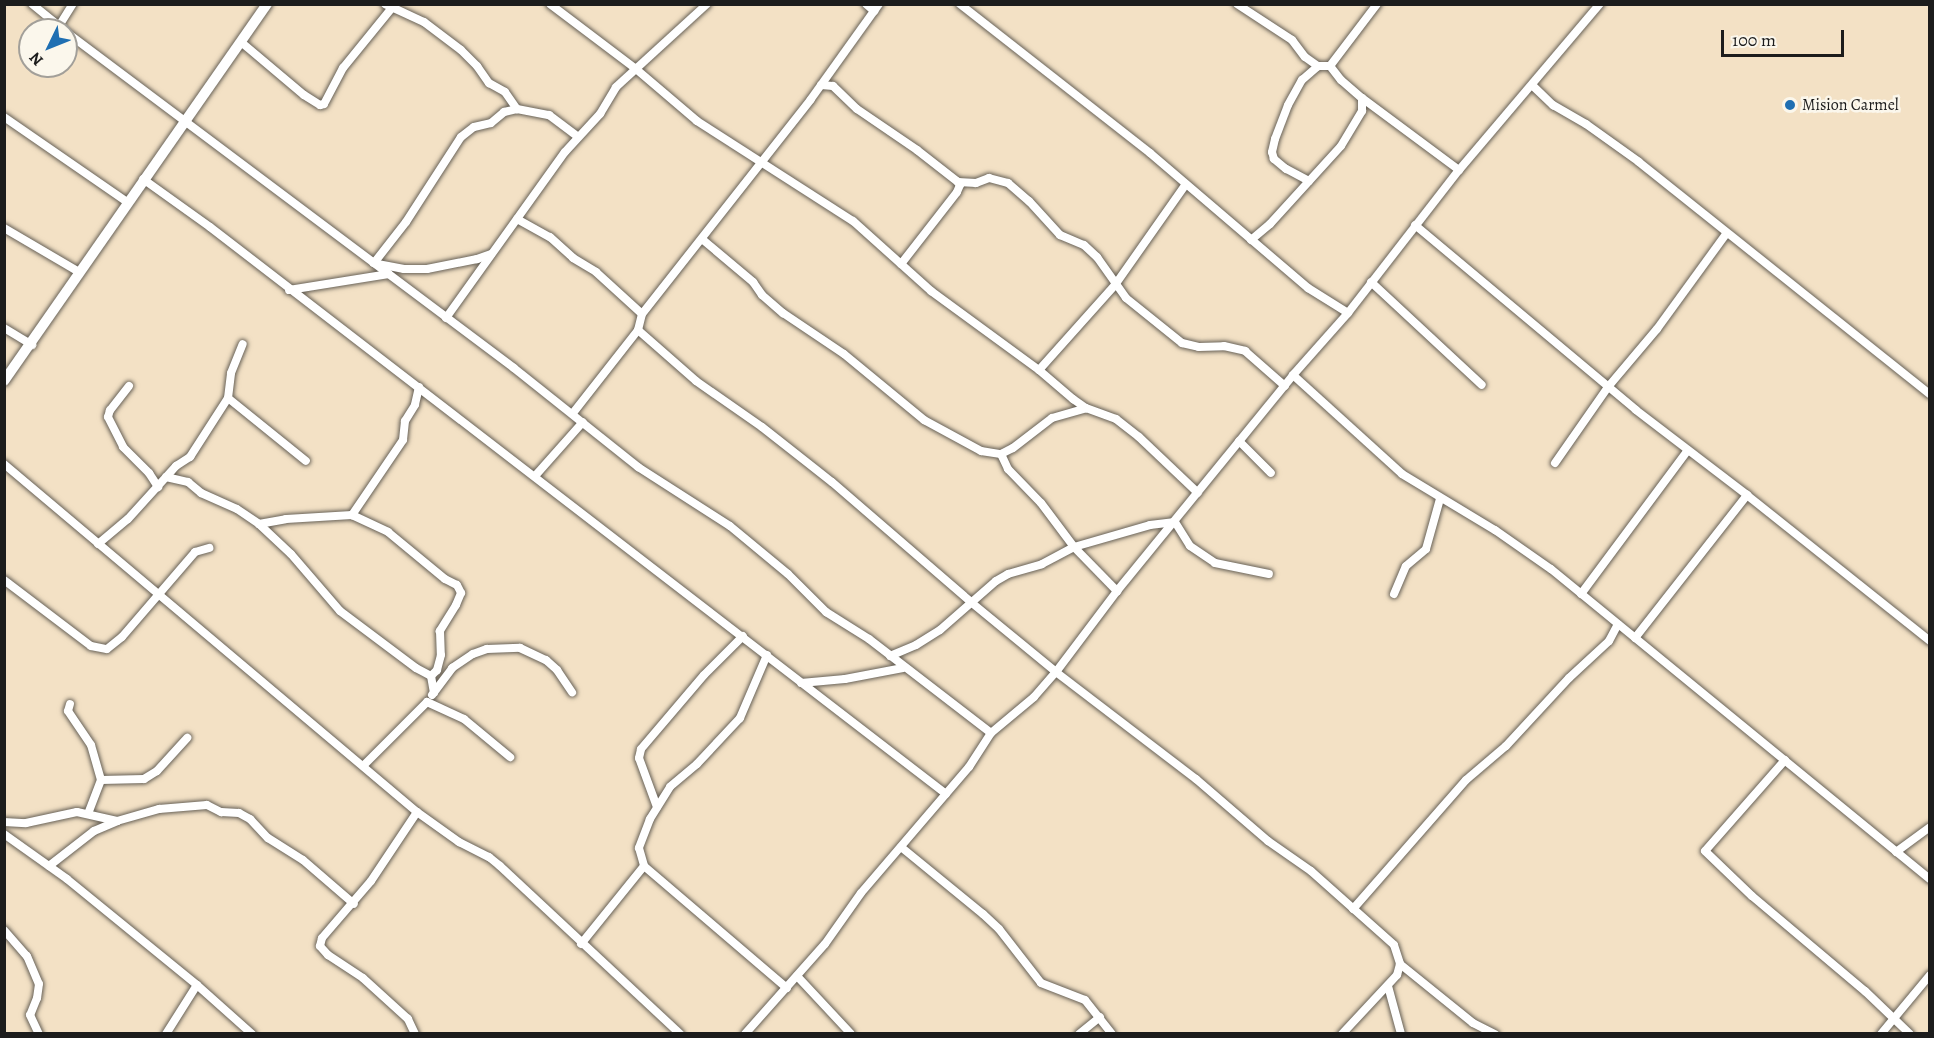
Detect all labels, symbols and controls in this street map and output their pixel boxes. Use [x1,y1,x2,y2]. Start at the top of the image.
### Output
north arrow [18,18,78,78]
scale bar [1724,18,1847,56]
text: 100 m [1732,28,1776,52]
text: N [24,47,48,71]
place label: Mision Carmel [1802,95,1899,115]
marker: Mision Carmel [1783,98,1797,112]

